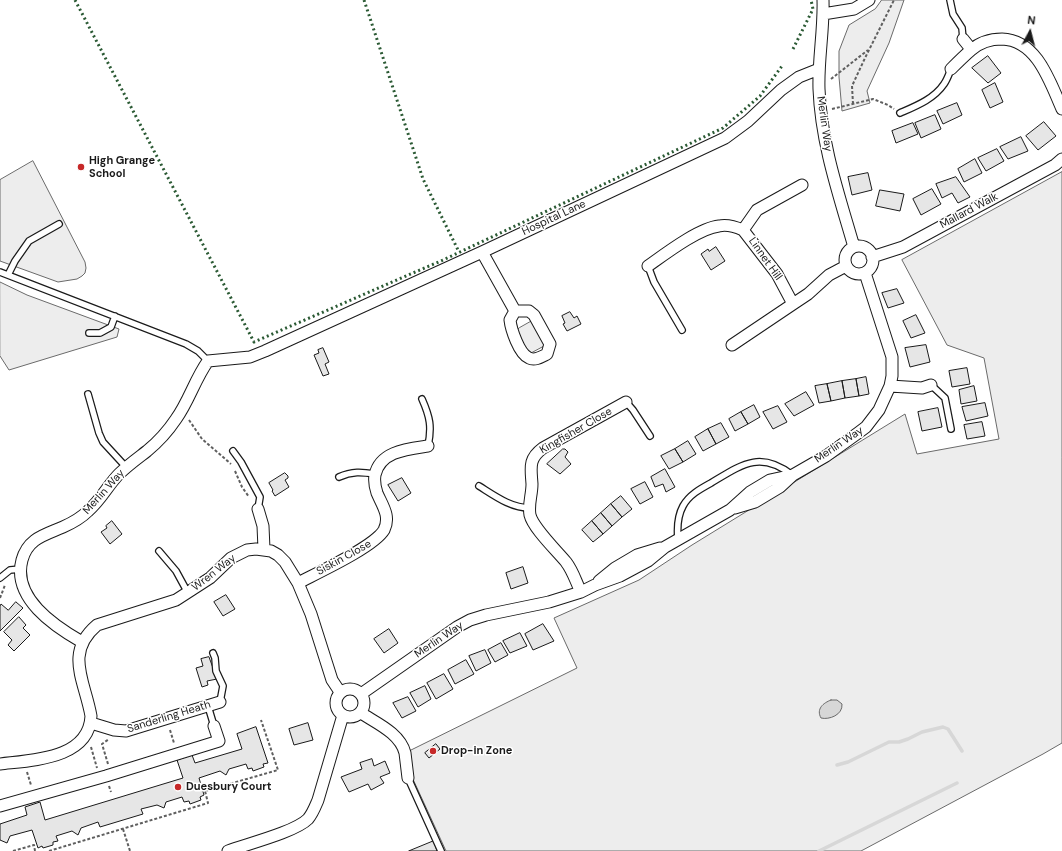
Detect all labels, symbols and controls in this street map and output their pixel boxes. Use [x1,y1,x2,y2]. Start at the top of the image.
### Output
north arrow [1010,12,1050,52]
text: N [1027,13,1036,28]
street label: Merlin Way [814,95,834,153]
place label: High Grange School [89,154,155,180]
marker: High Grange School [76,162,86,172]
street label: Mallard Walk [938,190,1000,232]
street label: Hospital Lane [520,197,588,239]
street label: Linnet Hill [745,235,785,283]
street label: Kingfisher Close [537,405,615,457]
street label: Merlin Way [812,424,866,466]
street label: Merlin Way [80,467,128,517]
street label: Siskin Close [314,538,374,578]
street label: Wren Way [190,552,238,594]
street label: Merlin Way [412,619,466,661]
street label: Sanderling Heath [126,698,212,736]
place label: Drop-in Zone [441,744,512,758]
marker: Drop-in Zone [428,746,438,756]
place label: Duesbury Court [186,780,272,794]
marker: Duesbury Court [173,782,183,792]

